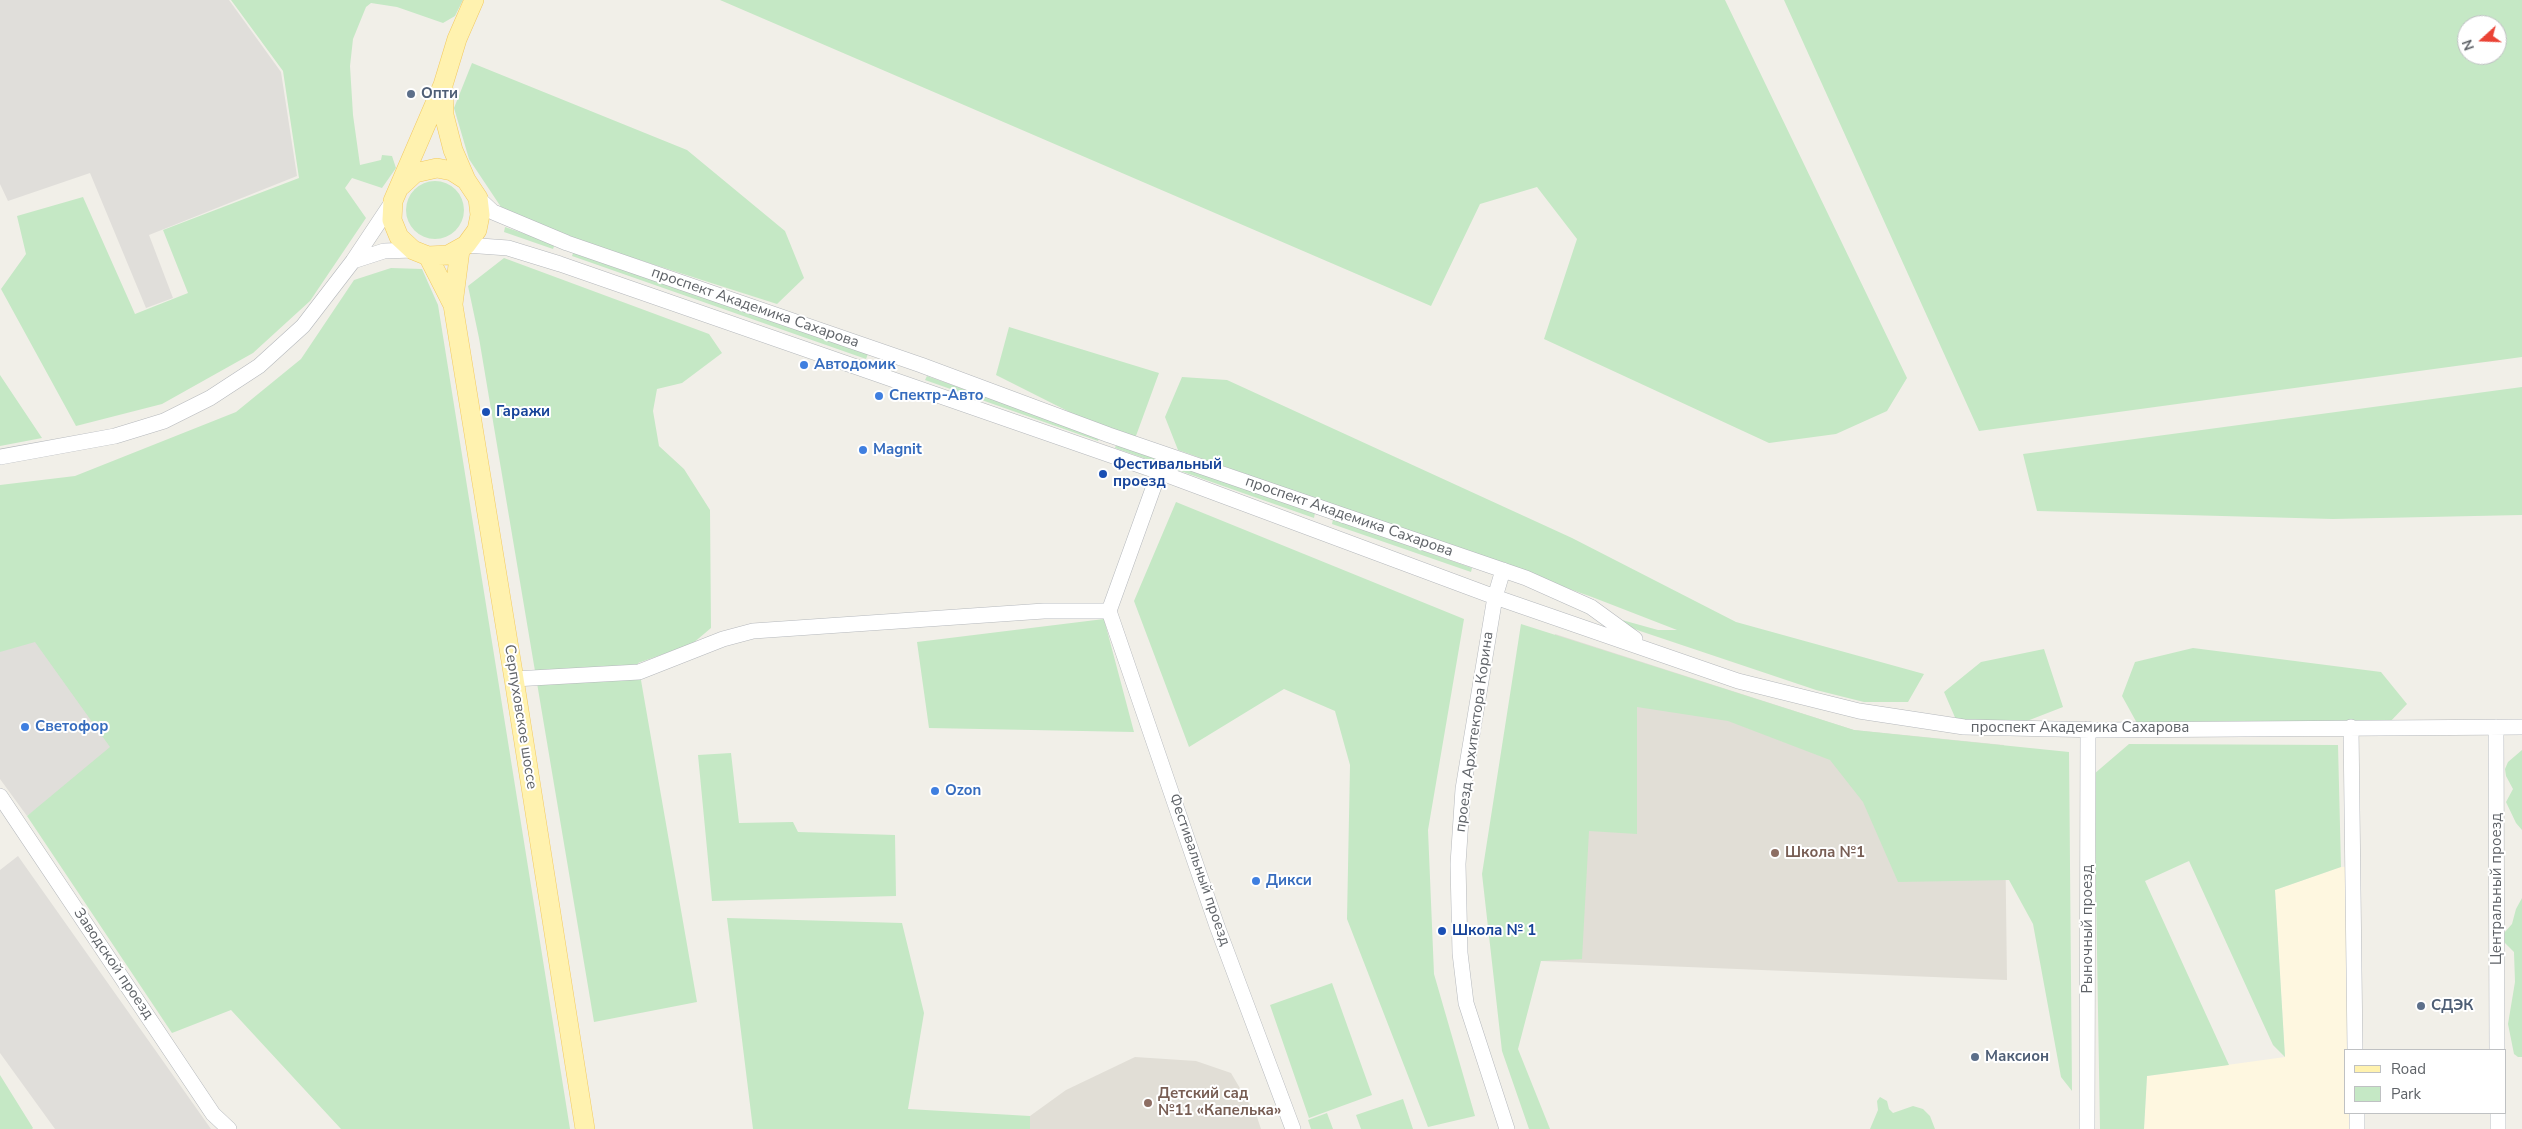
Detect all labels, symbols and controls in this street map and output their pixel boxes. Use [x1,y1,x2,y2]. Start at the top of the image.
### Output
north arrow [2457,15,2507,65]
text: N [2458,37,2479,53]
place label: Опти [421,85,458,103]
marker: Опти [405,88,417,100]
street label: проспект Академика Сахарова [649,264,861,352]
place label: Автодомик [814,356,896,374]
marker: Автодомик [798,359,810,371]
place label: Спектр-Авто [889,387,983,405]
marker: Спектр-Авто [873,390,885,402]
place label: Гаражи [496,403,550,421]
marker: Гаражи [480,406,492,418]
place label: Magnit [873,441,922,459]
marker: Magnit [857,444,869,456]
place label: Фестивальный проезд [1113,456,1222,491]
marker: Фестивальный проезд [1097,468,1109,480]
street label: проспект Академика Сахарова [1243,473,1455,561]
street label: проезд Архитектора Корина [1452,631,1498,833]
street label: Серпуховское шоссе [500,643,540,791]
place label: Светофор [35,718,109,736]
street label: проспект Академика Сахарова [1971,719,2189,737]
marker: Светофор [19,721,31,733]
place label: Ozon [945,782,981,800]
marker: Ozon [929,785,941,797]
street label: Фестивальный проезд [1165,792,1233,948]
street label: Центральный проезд [2488,813,2506,965]
place label: Школа №1 [1785,844,1865,862]
marker: Школа №1 [1769,847,1781,859]
street label: Рыночный проезд [2079,865,2097,993]
place label: Дикси [1266,872,1312,890]
marker: Дикси [1250,875,1262,887]
street label: Заводской проезд [69,905,157,1023]
place label: Школа № 1 [1452,922,1536,940]
marker: Школа № 1 [1436,925,1448,937]
place label: СДЭК [2431,997,2473,1015]
marker: СДЭК [2415,1000,2427,1012]
place label: Максион [1985,1048,2049,1066]
legend [2344,1049,2507,1114]
marker: Максион [1969,1051,1981,1063]
text: Road [2391,1059,2426,1079]
text: Park [2391,1084,2421,1104]
place label: Детский сад №11 «Капелька» [1158,1085,1281,1120]
marker: Детский сад №11 «Капелька» [1142,1097,1154,1109]

